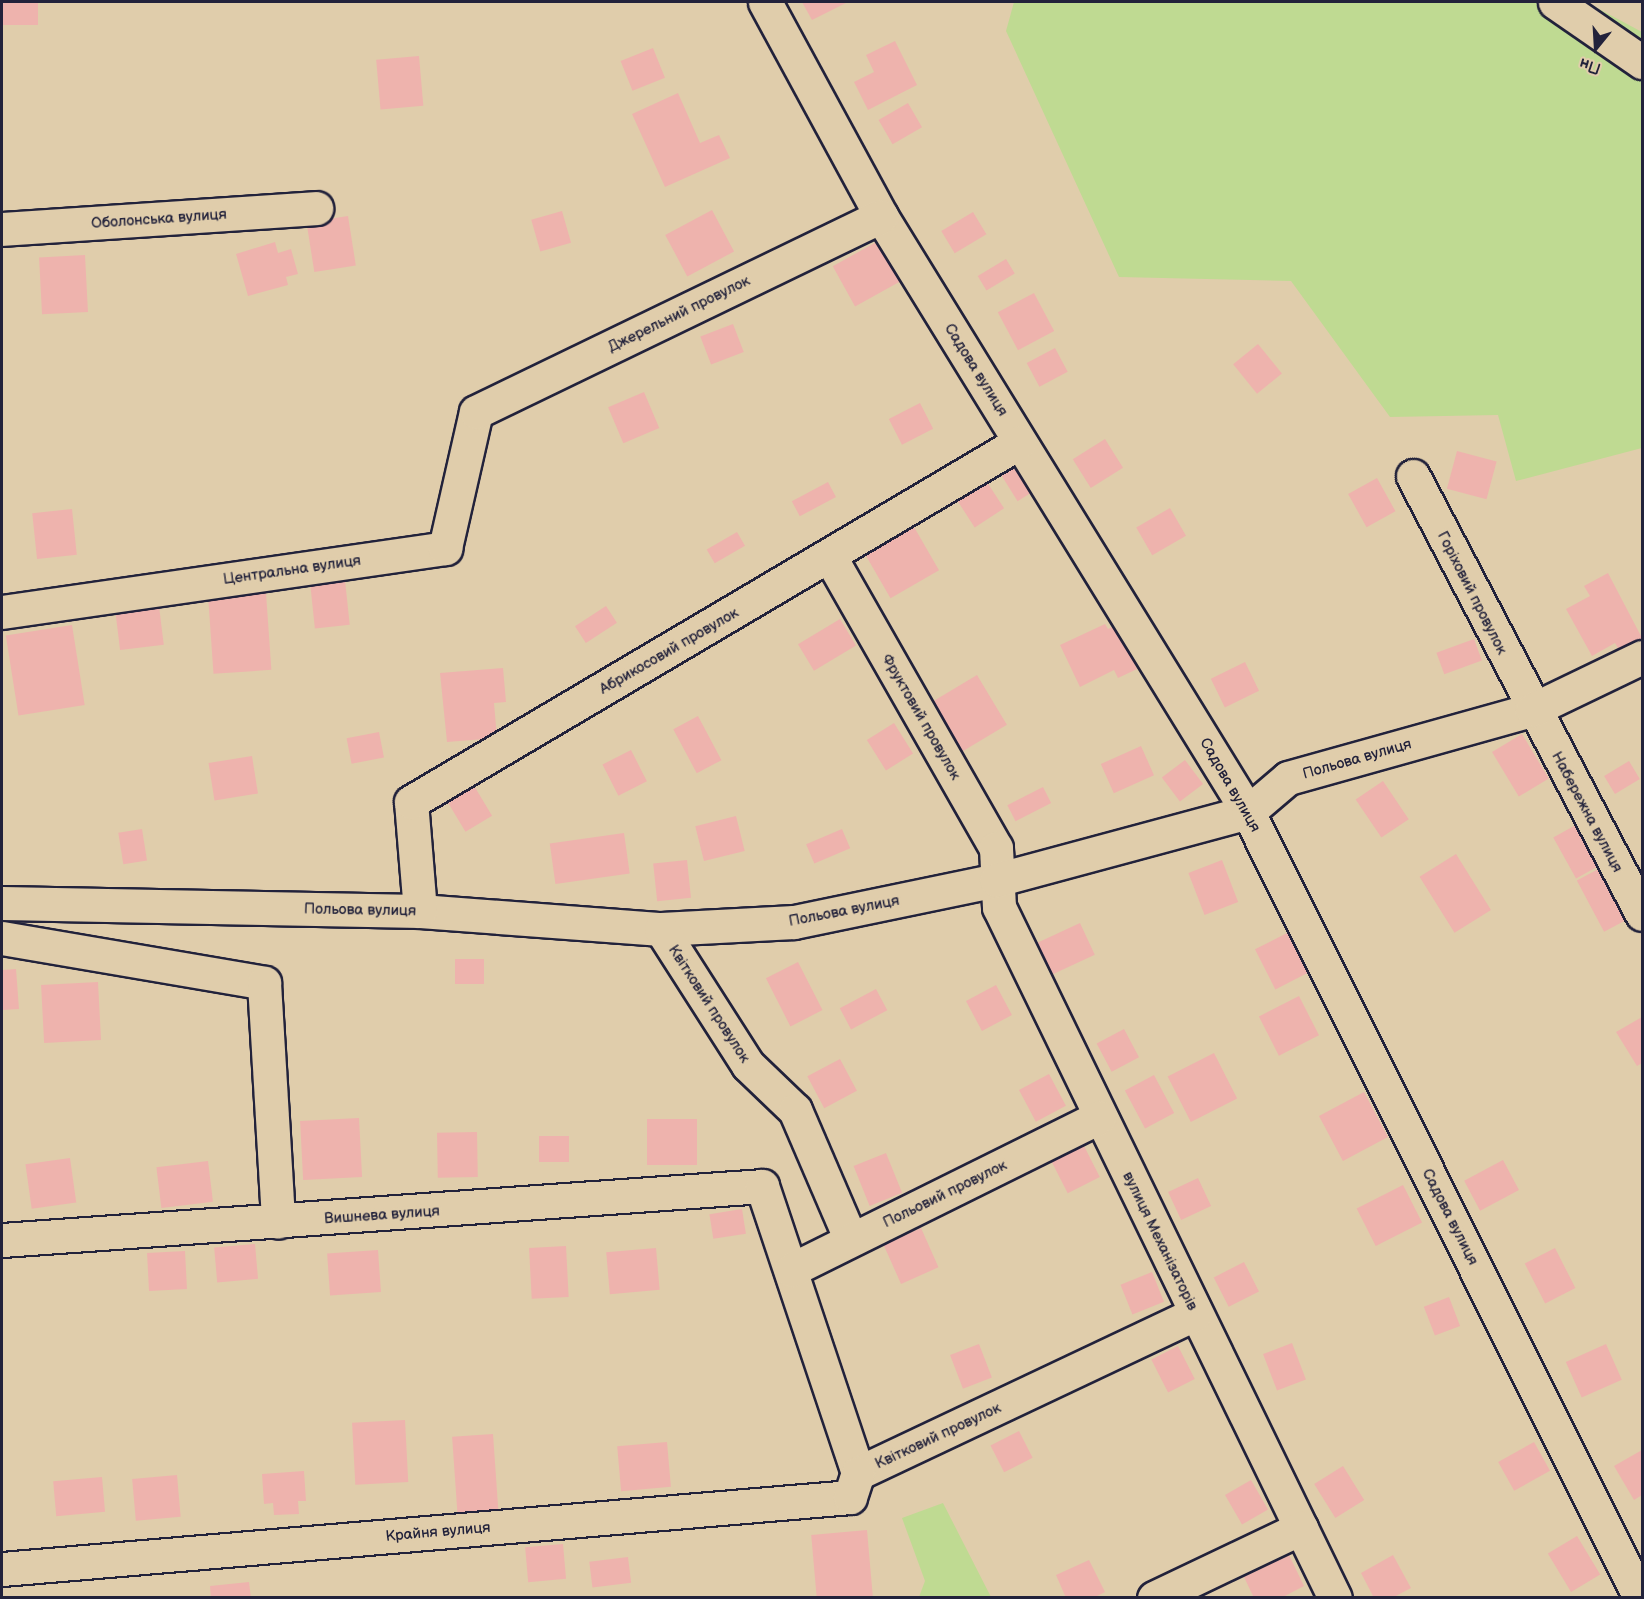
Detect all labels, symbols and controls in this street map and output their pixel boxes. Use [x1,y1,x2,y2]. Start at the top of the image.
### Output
north arrow [1566,18,1626,78]
text: Пн [1577,53,1603,78]
street label: Оболонська вулиця [91,205,227,233]
street label: Джерельний провулок [605,272,753,356]
street label: Садова вулиця [940,320,1012,420]
street label: Горіховий провулок [1433,528,1511,658]
street label: Центральна вулиця [222,551,362,589]
street label: Абрикосовий провулок [596,604,742,698]
street label: Фруктовий провулок [878,651,964,783]
street label: Садова вулиця [1196,735,1264,835]
street label: Польова вулиця [1301,735,1413,783]
street label: Набережна вулиця [1548,749,1626,875]
street label: Польова вулиця [787,891,901,931]
street label: Польова вулиця [304,900,416,920]
street label: Квітковий провулок [664,942,754,1066]
street label: Польовий провулок [880,1156,1010,1232]
street label: Садова вулиця [1418,1166,1482,1268]
street label: вулиця Механізаторів [1119,1169,1201,1313]
street label: Вишнева вулиця [324,1202,440,1228]
street label: Квітковий провулок [872,1399,1004,1473]
street label: Крайня вулиця [385,1518,491,1546]

